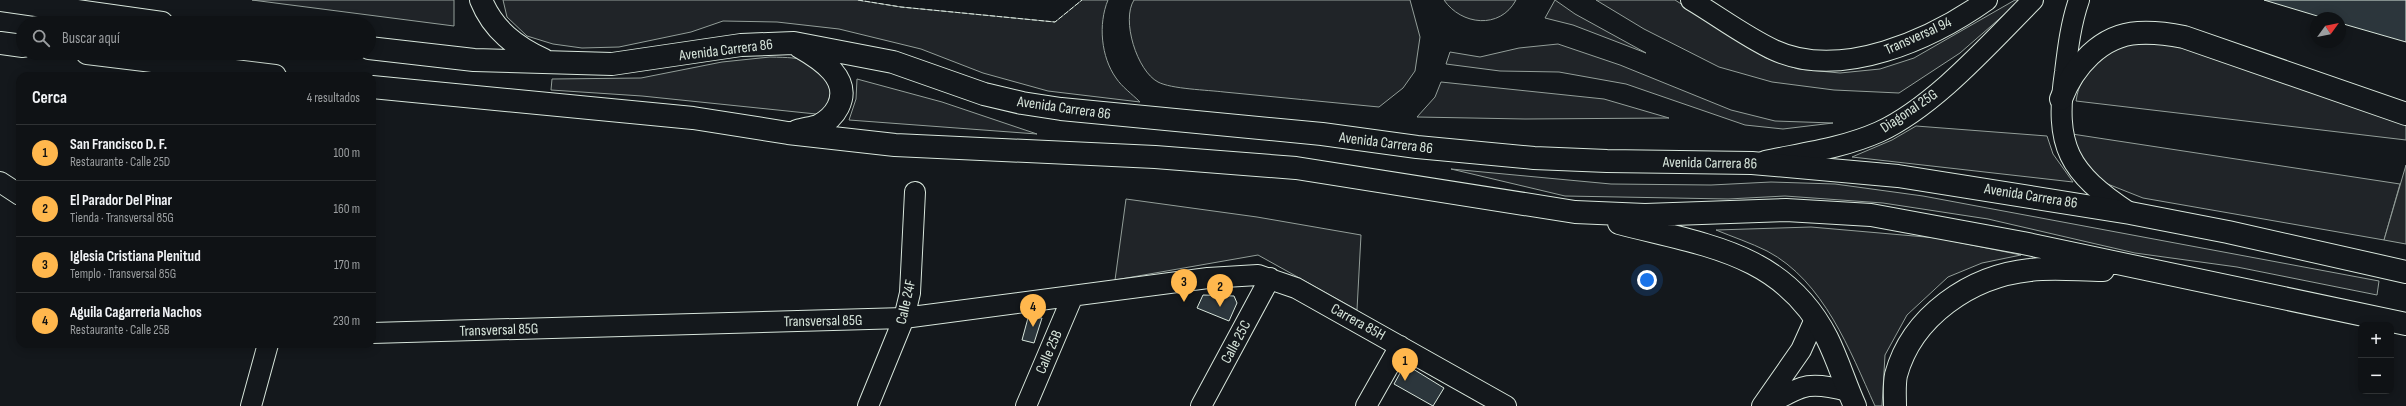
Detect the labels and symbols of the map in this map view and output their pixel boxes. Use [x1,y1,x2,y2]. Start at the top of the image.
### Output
north arrow [2310,12,2346,48]
street label: Transversal 94 [1881,13,1955,59]
street label: Avenida Carrera 86 [677,35,774,65]
street label: Diagonal 25G [1877,85,1941,137]
street label: Avenida Carrera 86 [1015,92,1112,124]
street label: Avenida Carrera 86 [1337,128,1434,158]
street label: Avenida Carrera 86 [1662,153,1757,173]
street label: Avenida Carrera 86 [1982,179,2079,213]
pin: 3 [1171,269,1197,302]
your location [1637,270,1657,290]
pin: 2 [1207,274,1233,307]
street label: Calle 24F [892,278,920,326]
pin: 4 [1020,294,1046,327]
street label: Carrera 85H [1327,299,1389,345]
street label: Transversal 85G [783,311,863,331]
street label: Calle 25C [1217,317,1255,367]
street label: Transversal 85G [459,319,539,341]
street label: Calle 25B [1031,327,1067,377]
pin: 1 [1392,348,1418,381]

